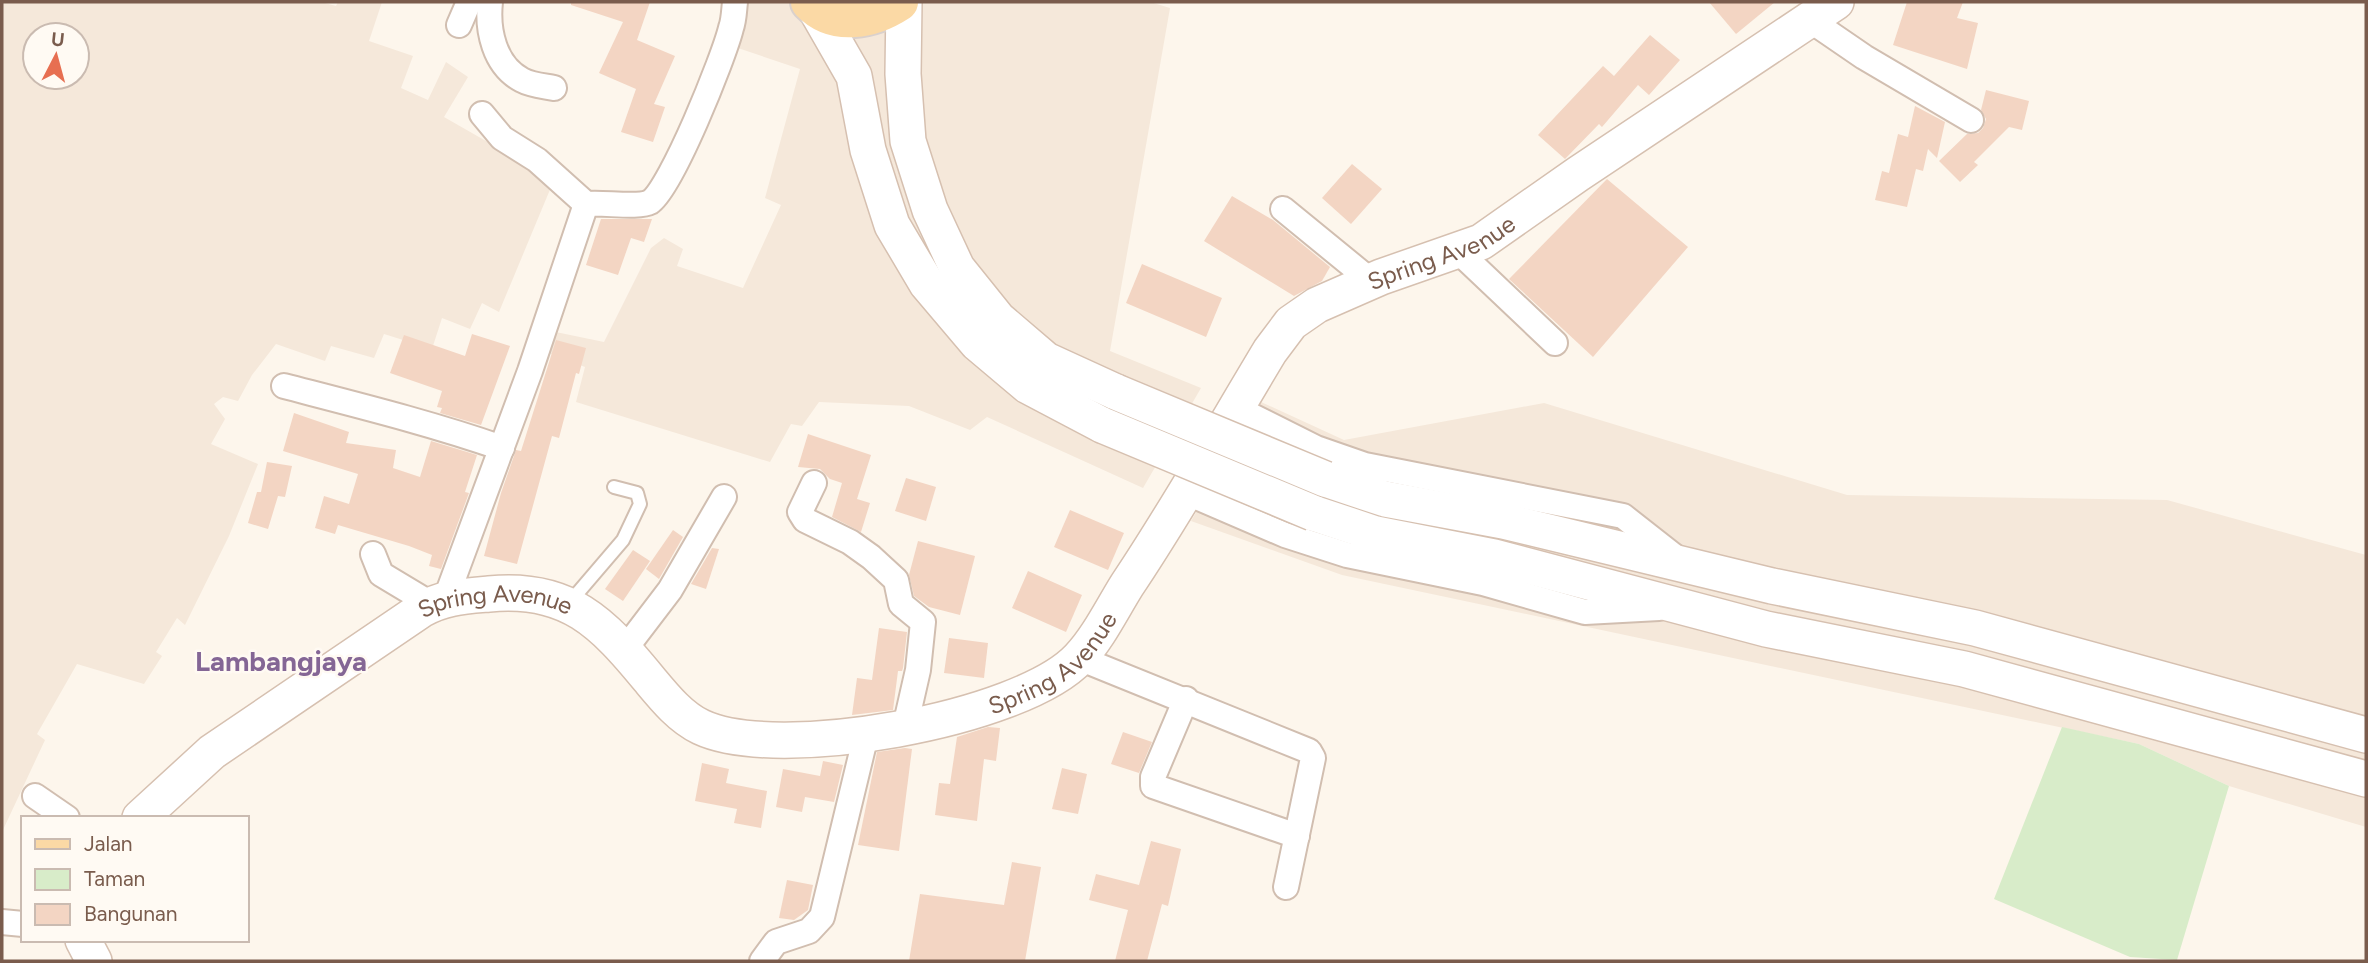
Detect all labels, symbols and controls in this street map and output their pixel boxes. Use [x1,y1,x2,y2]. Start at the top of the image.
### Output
north arrow [21,21,91,91]
text: U [50,27,66,52]
street label: Spring Avenue [1363,208,1520,296]
street label: Spring Avenue [413,578,578,624]
street label: Spring Avenue [984,606,1122,720]
district label: Lambangjaya [195,644,367,678]
legend [21,816,248,942]
text: Jalan [84,831,133,856]
text: Taman [84,866,145,891]
text: Bangunan [84,901,177,926]

